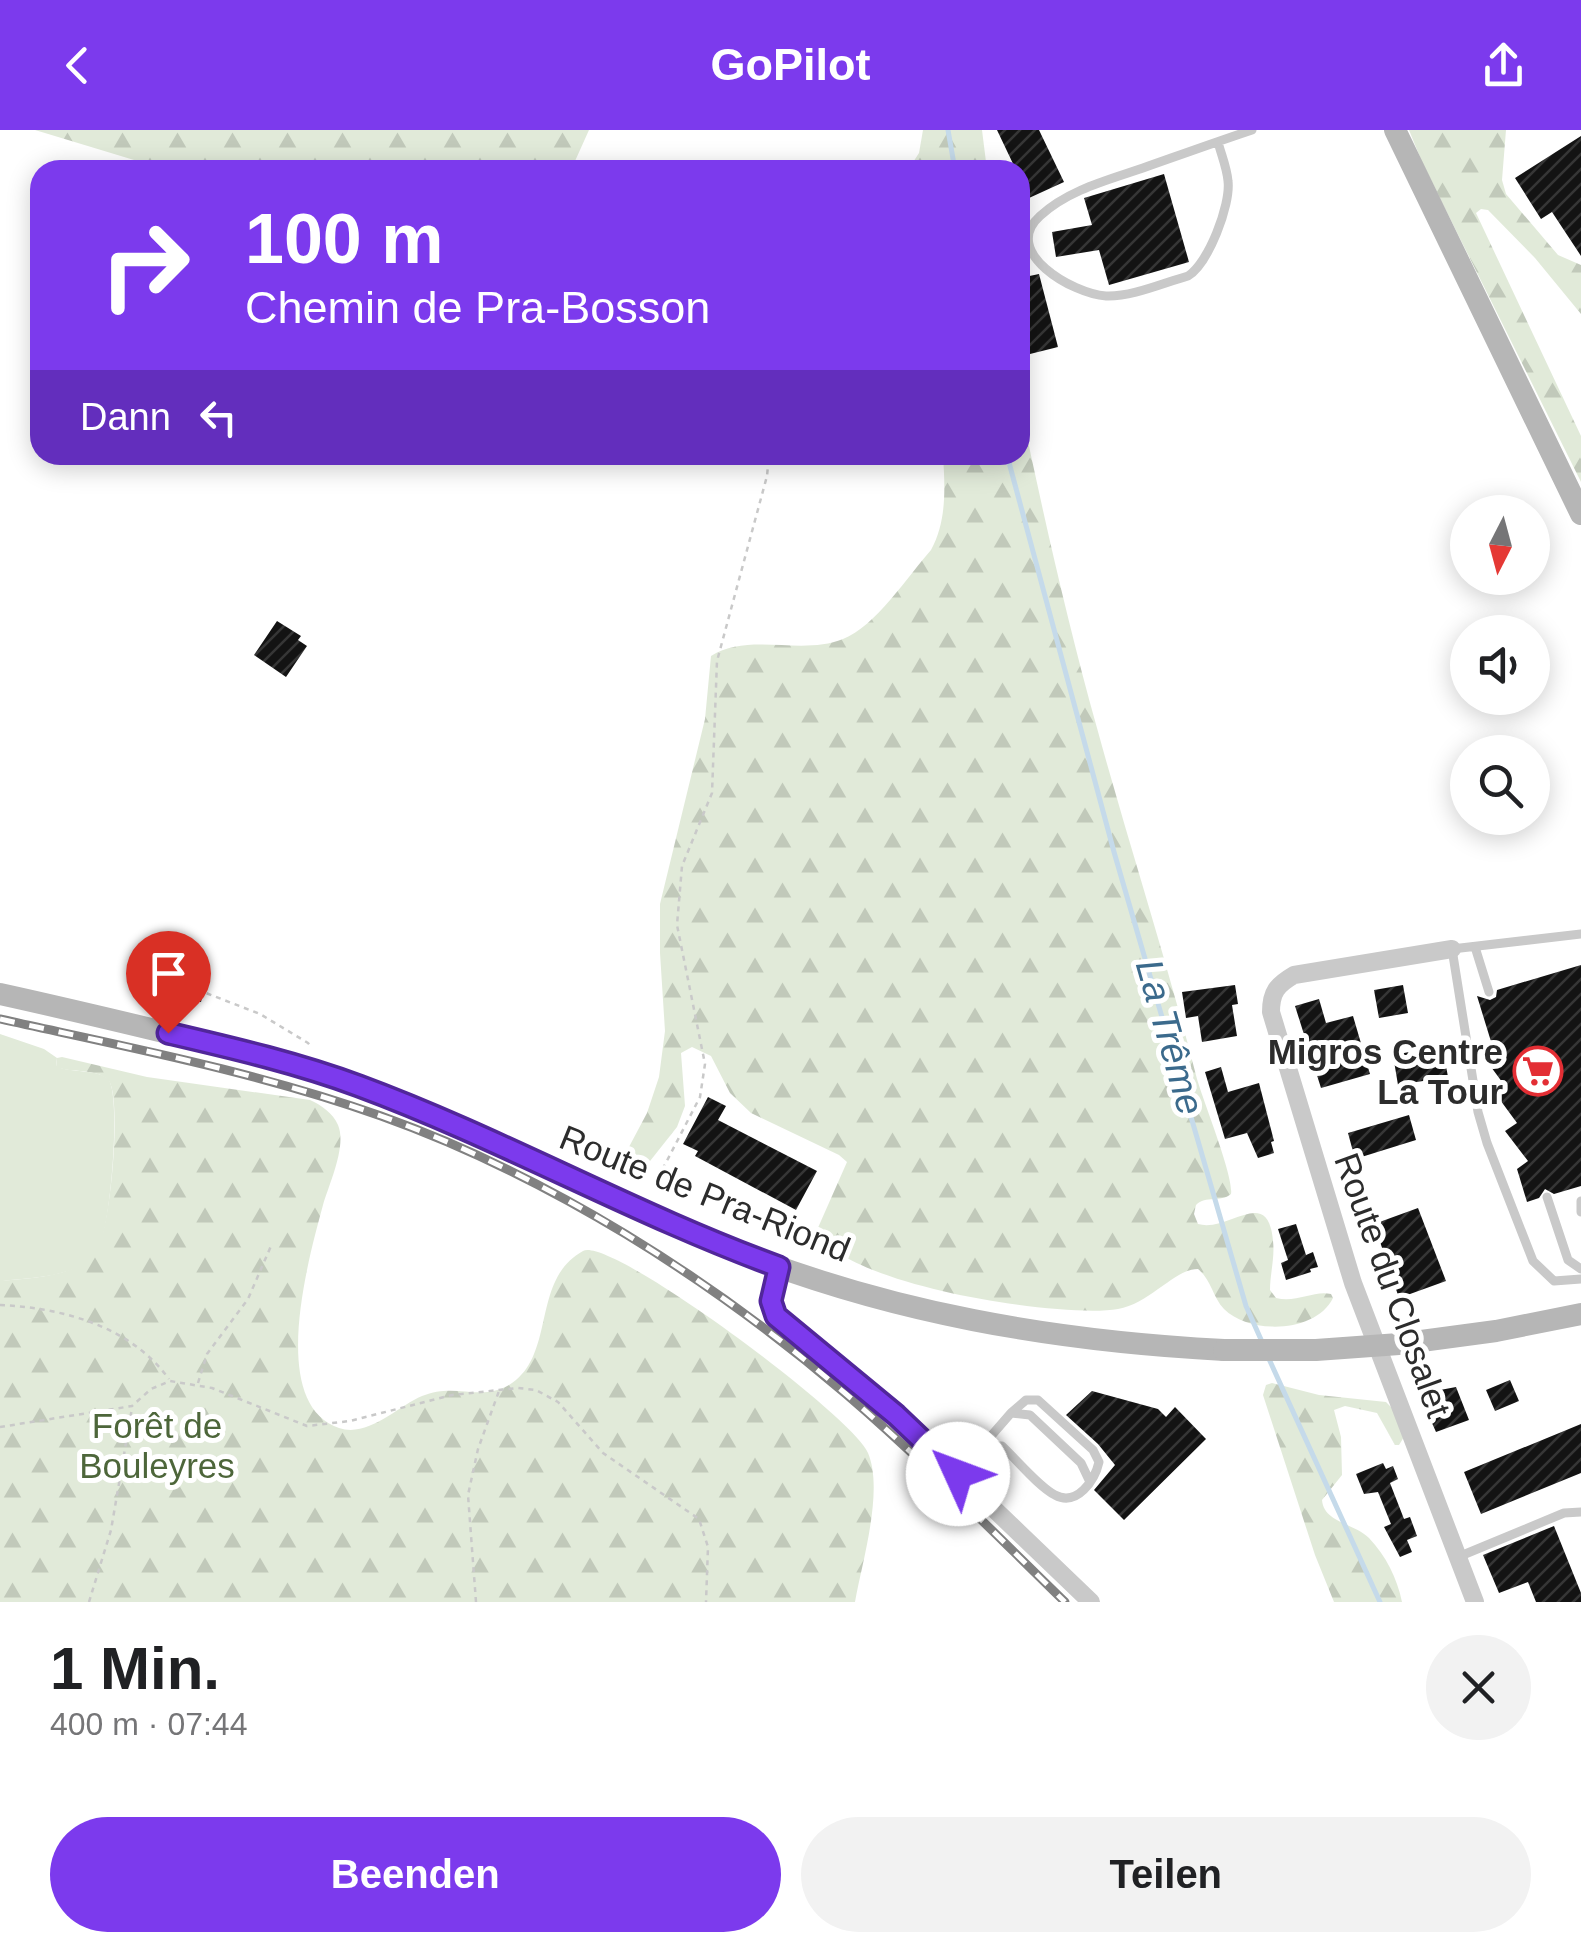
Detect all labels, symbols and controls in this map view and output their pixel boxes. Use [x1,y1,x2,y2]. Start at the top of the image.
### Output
icon: back [50,38,105,93]
icon: share [1476,38,1531,93]
text: GoPilot [711,39,870,90]
icon: right [80,200,210,330]
text: 100 m [245,200,443,278]
text: Chemin de Pra-Bosson [245,282,710,333]
icon: left [191,390,246,445]
text: Dann [80,396,171,438]
north arrow [1450,495,1550,595]
map controls [1450,495,1550,835]
button: sound [1450,615,1550,715]
button: search [1450,735,1550,835]
pin [126,931,211,1034]
icon: arrive [141,946,196,1001]
water label: La Trême [1128,954,1212,1120]
place label: Migros Centre La Tour [1268,1032,1503,1111]
supermarket icon: Migros Centre La Tour [1512,1045,1564,1097]
street label: Route de Pra-Riond [554,1117,856,1269]
street label: Route du Closalet [1327,1148,1459,1423]
park label: Forêt de Bouleyres [79,1406,235,1485]
position arrow [906,1422,1010,1526]
text: 1 Min. [50,1635,220,1702]
button: close [1426,1635,1531,1740]
text: 400 m · 07:44 [50,1706,247,1742]
button: Beenden [50,1817,781,1932]
button: Teilen [801,1817,1531,1932]

